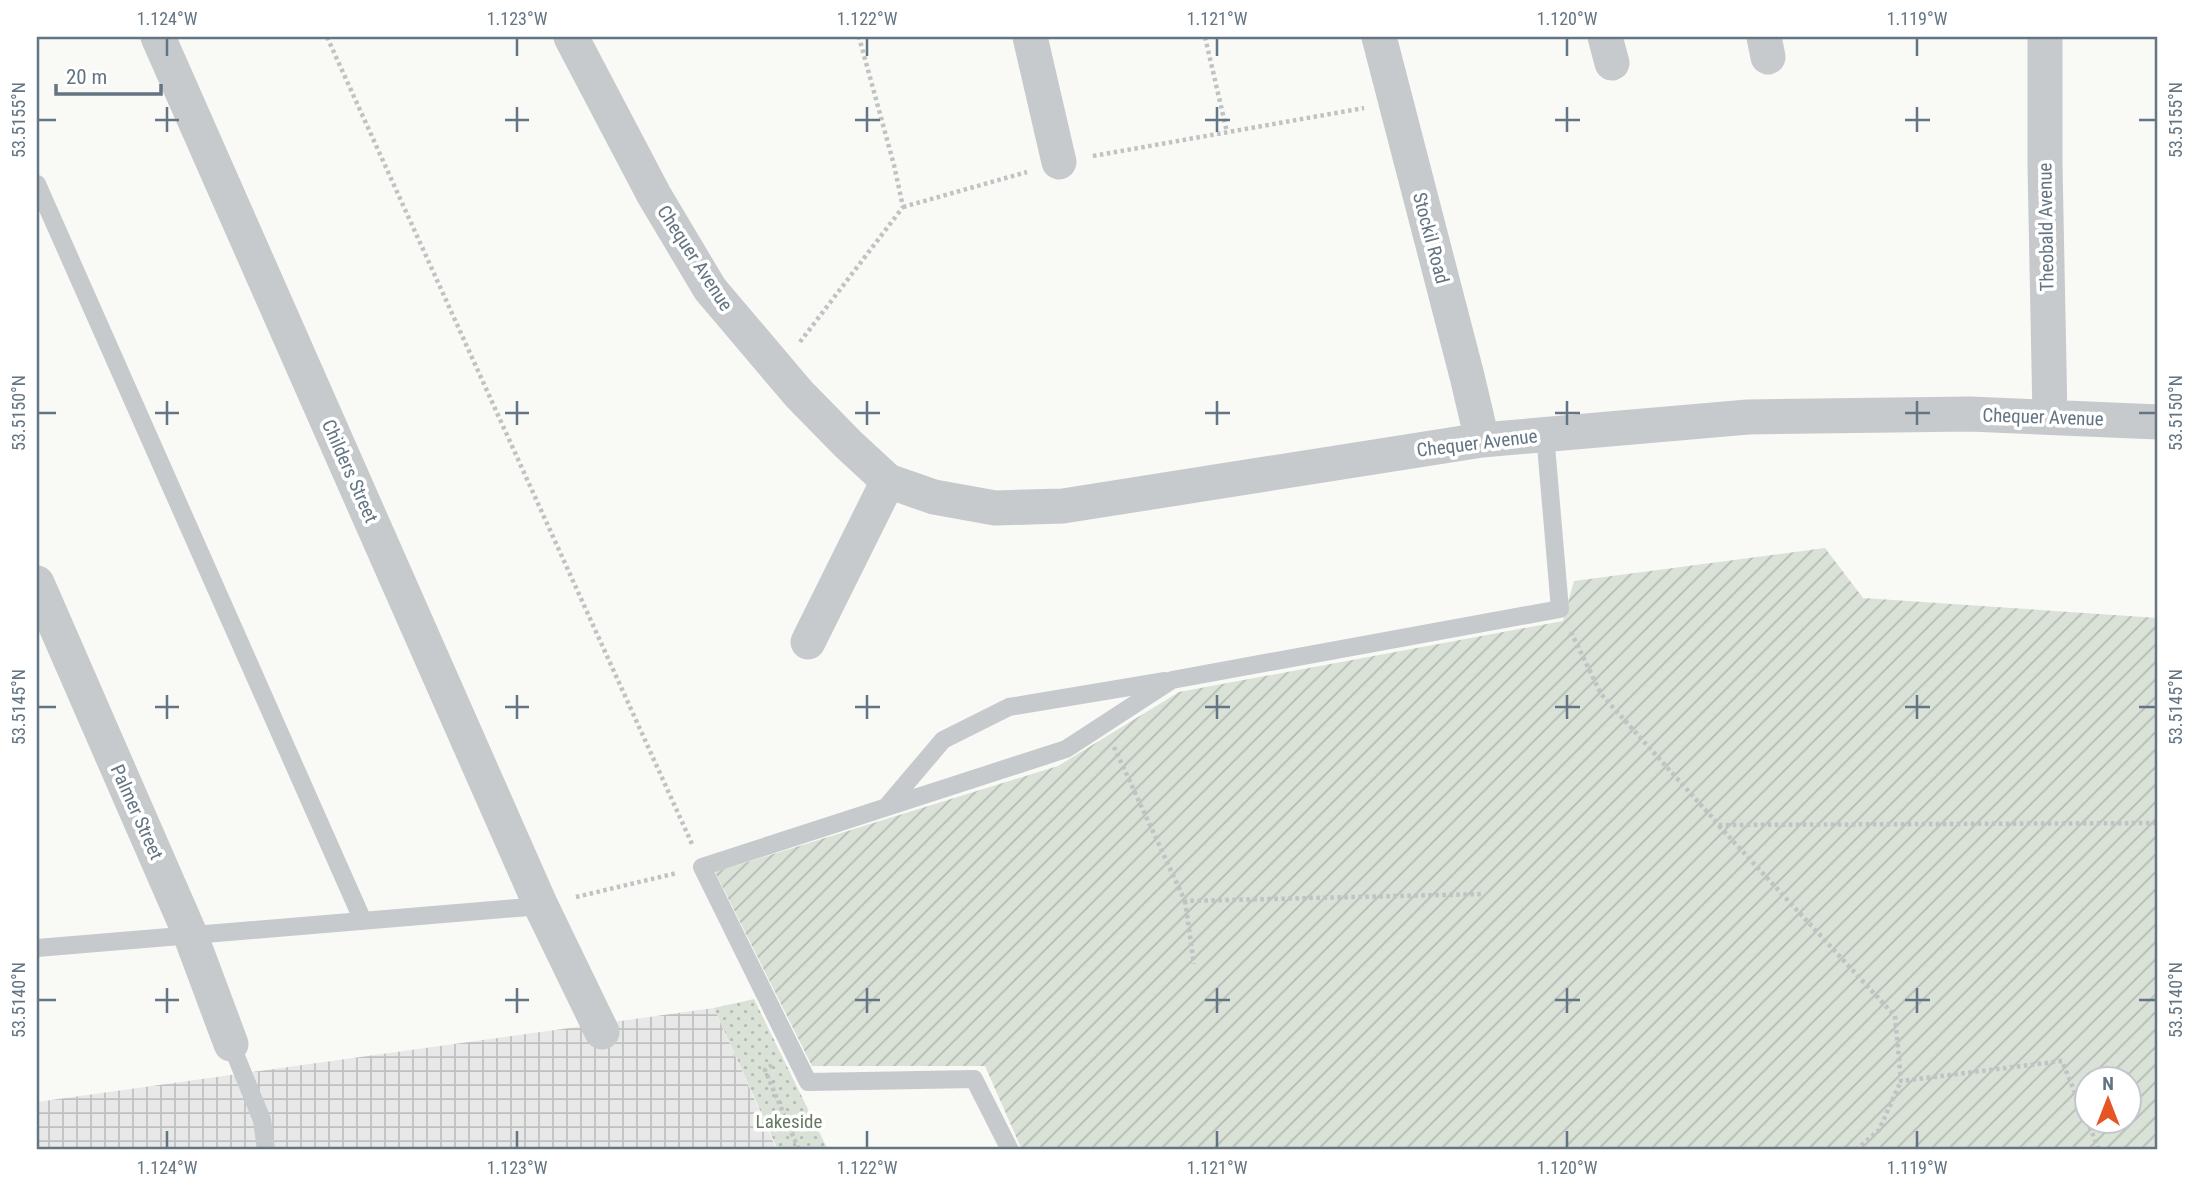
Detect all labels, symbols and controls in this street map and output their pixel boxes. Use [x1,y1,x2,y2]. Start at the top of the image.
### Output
text: 1.124°W [137,8,198,29]
text: 1.123°W [487,8,548,29]
text: 1.122°W [837,8,898,29]
text: 1.121°W [1187,8,1248,29]
text: 1.120°W [1537,8,1598,29]
text: 1.119°W [1887,8,1948,29]
scale bar [56,52,161,96]
text: 20 m [66,65,107,89]
text: 53.5155°N [8,82,29,158]
text: 53.5155°N [2165,82,2186,158]
street label: Theobald Avenue [2033,162,2059,292]
street label: Stockil Road [1408,190,1454,286]
street label: Chequer Avenue [652,201,738,315]
text: 53.5150°N [8,375,29,451]
text: 53.5150°N [2165,375,2186,451]
street label: Chequer Avenue [1982,403,2104,431]
street label: Childers Street [317,416,383,526]
street label: Chequer Avenue [1415,424,1539,462]
text: 53.5145°N [8,669,29,745]
text: 53.5145°N [2165,669,2186,745]
street label: Palmer Street [106,761,168,863]
text: 53.5140°N [8,962,29,1038]
text: 53.5140°N [2165,962,2186,1038]
north arrow [2072,1064,2142,1134]
text: N [2102,1072,2114,1095]
park label: Lakeside [756,1110,822,1133]
text: 1.124°W [137,1157,198,1178]
text: 1.123°W [487,1157,548,1178]
text: 1.122°W [837,1157,898,1178]
text: 1.121°W [1187,1157,1248,1178]
text: 1.120°W [1537,1157,1598,1178]
text: 1.119°W [1887,1157,1948,1178]

